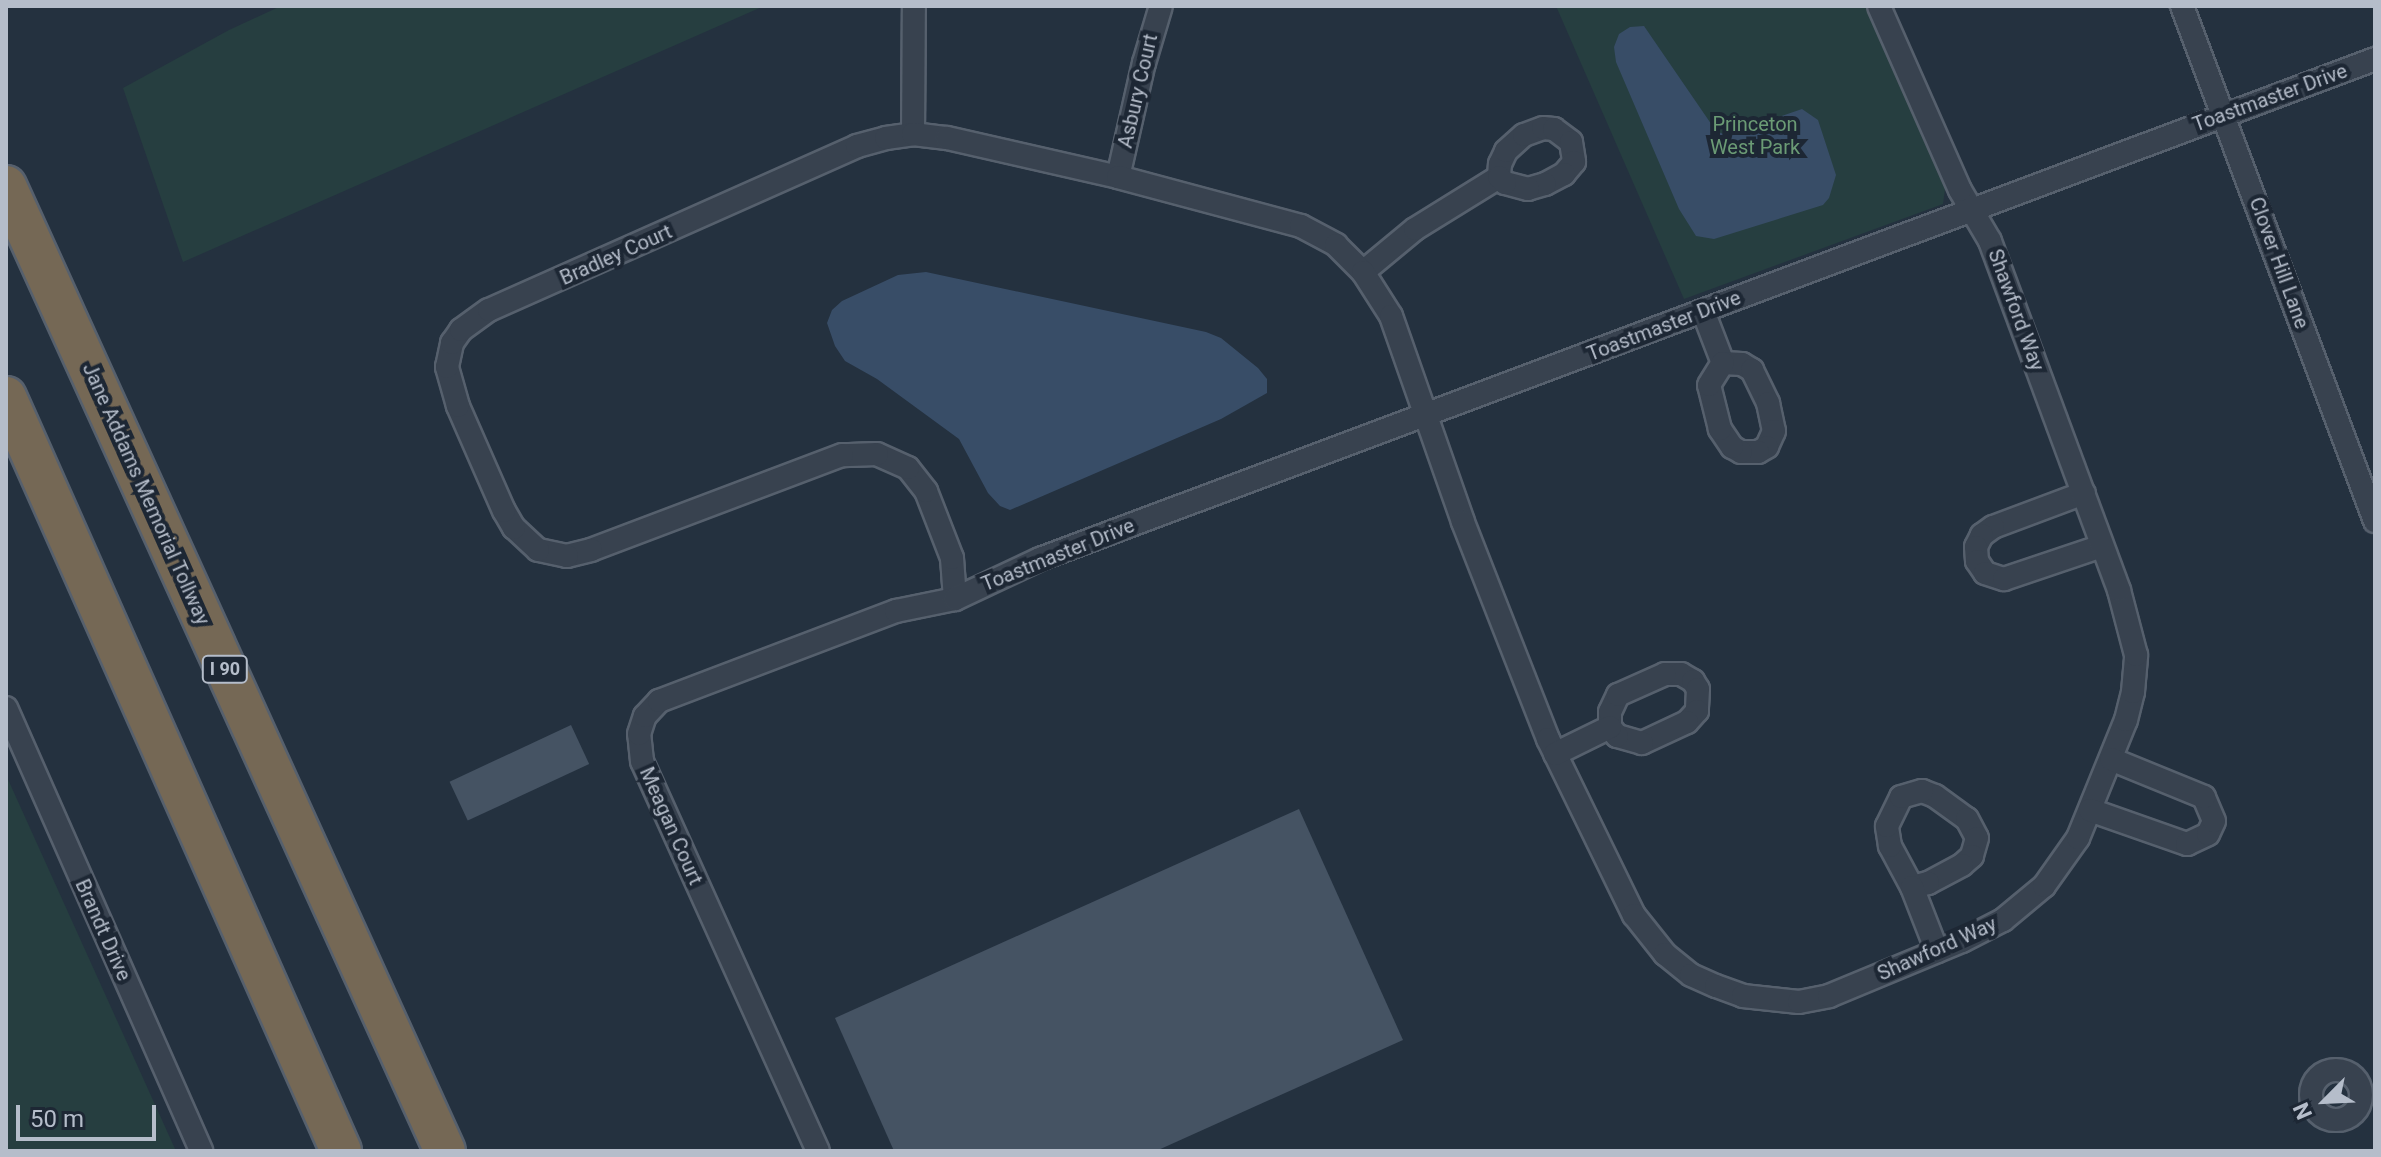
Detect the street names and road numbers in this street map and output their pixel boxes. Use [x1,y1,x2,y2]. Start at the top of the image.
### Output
street label: Asbury Court [1113,32,1163,150]
street label: Toastmaster Drive [2189,59,2351,137]
street label: Clover Hill Lane [2244,194,2314,332]
street label: Bradley Court [556,220,676,290]
street label: Shawford Way [1983,246,2049,374]
street label: Toastmaster Drive [1584,286,1744,366]
street label: Jane Addams Memorial Tollway [77,359,215,629]
street label: Toastmaster Drive [978,513,1138,597]
road number: I 90 [201,655,249,683]
street label: Meagan Court [634,763,708,889]
street label: Brandt Drive [70,876,136,984]
street label: Shawford Way [1874,912,2000,986]

